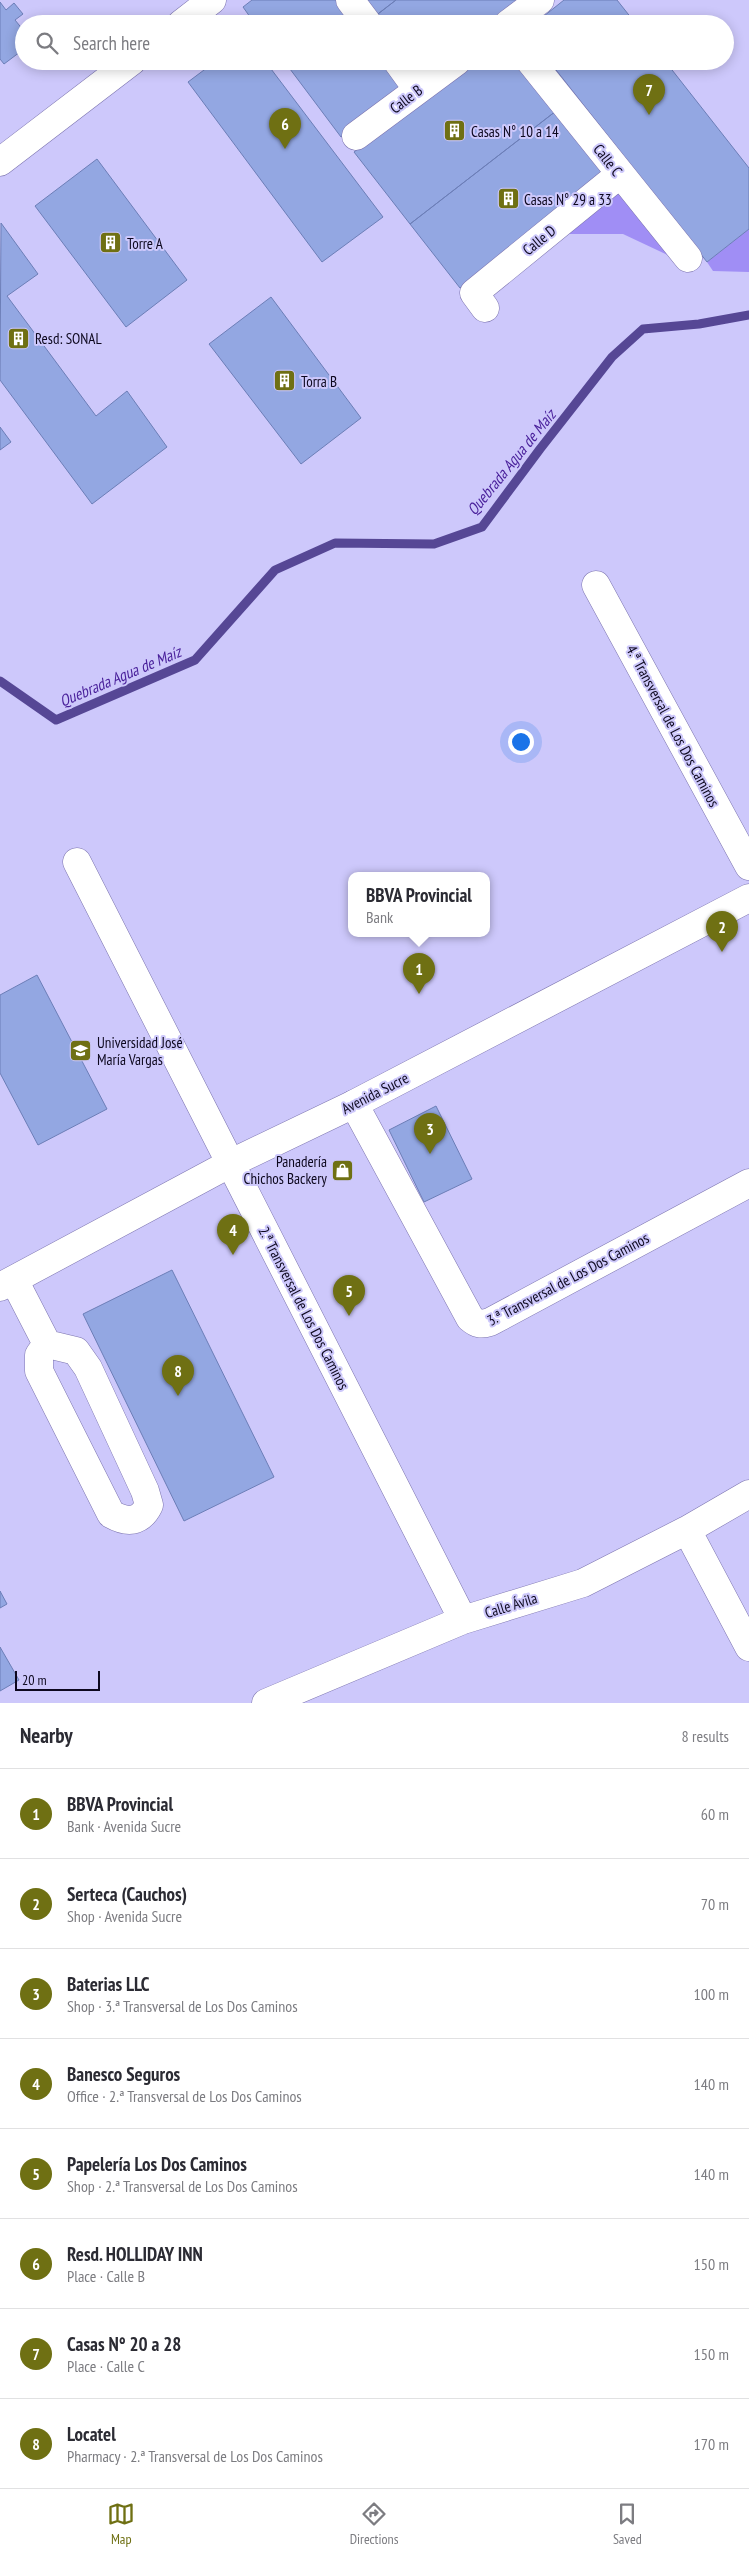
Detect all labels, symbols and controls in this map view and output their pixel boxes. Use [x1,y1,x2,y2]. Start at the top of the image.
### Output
search box [15,15,734,70]
icon: search [33,29,61,57]
text: Search here [73,31,150,55]
pin: 7 [633,74,665,115]
street label: Calle B [386,81,426,117]
pin: 6 [269,108,301,149]
building icon: Casas N° 10 a 14 [443,119,467,143]
place label: Casas N° 10 a 14 [471,122,559,141]
street label: Calle C [589,140,627,180]
building icon: Casas N° 29 a 33 [496,187,520,211]
place label: Casas N° 29 a 33 [524,190,612,209]
street label: Calle D [519,221,559,259]
building icon: Torre A [99,231,123,255]
place label: Torre A [127,234,164,253]
building icon: Resd: SONAL [7,326,31,350]
place label: Resd: SONAL [35,329,102,348]
building icon: Torra B [273,369,297,393]
place label: Torra B [301,372,337,391]
water label: Quebrada Agua de Maíz [462,403,561,519]
water label: Quebrada Agua de Maíz [56,640,186,711]
street label: 4.ª Transversal de Los Dos Caminos [622,642,724,810]
your location [508,729,534,755]
popup [348,872,490,937]
text: BBVA Provincial [366,883,472,907]
text: Bank [366,907,393,927]
pin: 2 [706,911,738,952]
pin: 1 [403,953,435,994]
place label: Universidad José María Vargas [97,1033,183,1069]
school or university icon: Universidad José María Vargas [69,1039,93,1063]
street label: Avenida Sucre [338,1068,412,1118]
pin: 3 [414,1113,446,1154]
place label: Panadería Chichos Backery [244,1152,327,1188]
shop icon: Panadería Chichos Backery [331,1158,355,1182]
pin: 4 [217,1214,249,1255]
street label: 2.ª Transversal de Los Dos Caminos [255,1223,353,1393]
street label: 3.ª Transversal de Los Dos Caminos [484,1228,652,1330]
pin: 5 [333,1275,365,1316]
pin: 8 [162,1355,194,1396]
street label: Calle Ávila [482,1588,540,1622]
scale bar [15,1668,100,1691]
text: 20 m [22,1671,47,1689]
text: Nearby [20,1722,73,1749]
text: 8 results [682,1726,729,1746]
text: BBVA Provincial [67,1792,173,1816]
text: 1 [32,1804,40,1824]
text: 60 m [701,1804,729,1824]
text: Bank · Avenida Sucre [67,1816,181,1836]
text: Serteca (Cauchos) [67,1882,187,1906]
text: 2 [32,1894,40,1914]
text: 70 m [701,1894,729,1914]
text: Shop · Avenida Sucre [67,1906,182,1926]
text: Baterias LLC [67,1972,149,1996]
text: 3 [32,1984,40,2004]
text: 100 m [694,1984,729,2004]
text: Shop · 3.ª Transversal de Los Dos Caminos [67,1996,298,2016]
text: Banesco Seguros [67,2062,180,2086]
text: 4 [32,2074,40,2094]
text: 140 m [694,2074,729,2094]
text: Office · 2.ª Transversal de Los Dos Caminos [67,2086,302,2106]
text: Papelería Los Dos Caminos [67,2152,247,2176]
text: 5 [32,2164,40,2184]
text: 140 m [694,2164,729,2184]
text: Shop · 2.ª Transversal de Los Dos Caminos [67,2176,298,2196]
text: Resd. HOLLIDAY INN [67,2242,203,2266]
text: 6 [32,2254,40,2274]
text: 150 m [694,2254,729,2274]
text: Place · Calle B [67,2266,145,2286]
text: Casas N° 20 a 28 [67,2332,181,2356]
text: 7 [32,2344,40,2364]
text: 150 m [694,2344,729,2364]
text: Place · Calle C [67,2356,145,2376]
text: Locatel [67,2422,116,2446]
text: 8 [32,2434,40,2454]
text: 170 m [694,2434,729,2454]
text: Pharmacy · 2.ª Transversal de Los Dos Caminos [67,2446,323,2466]
tab: Map [107,2500,135,2548]
tab: Directions [350,2500,398,2548]
tab: Saved [613,2500,642,2548]

